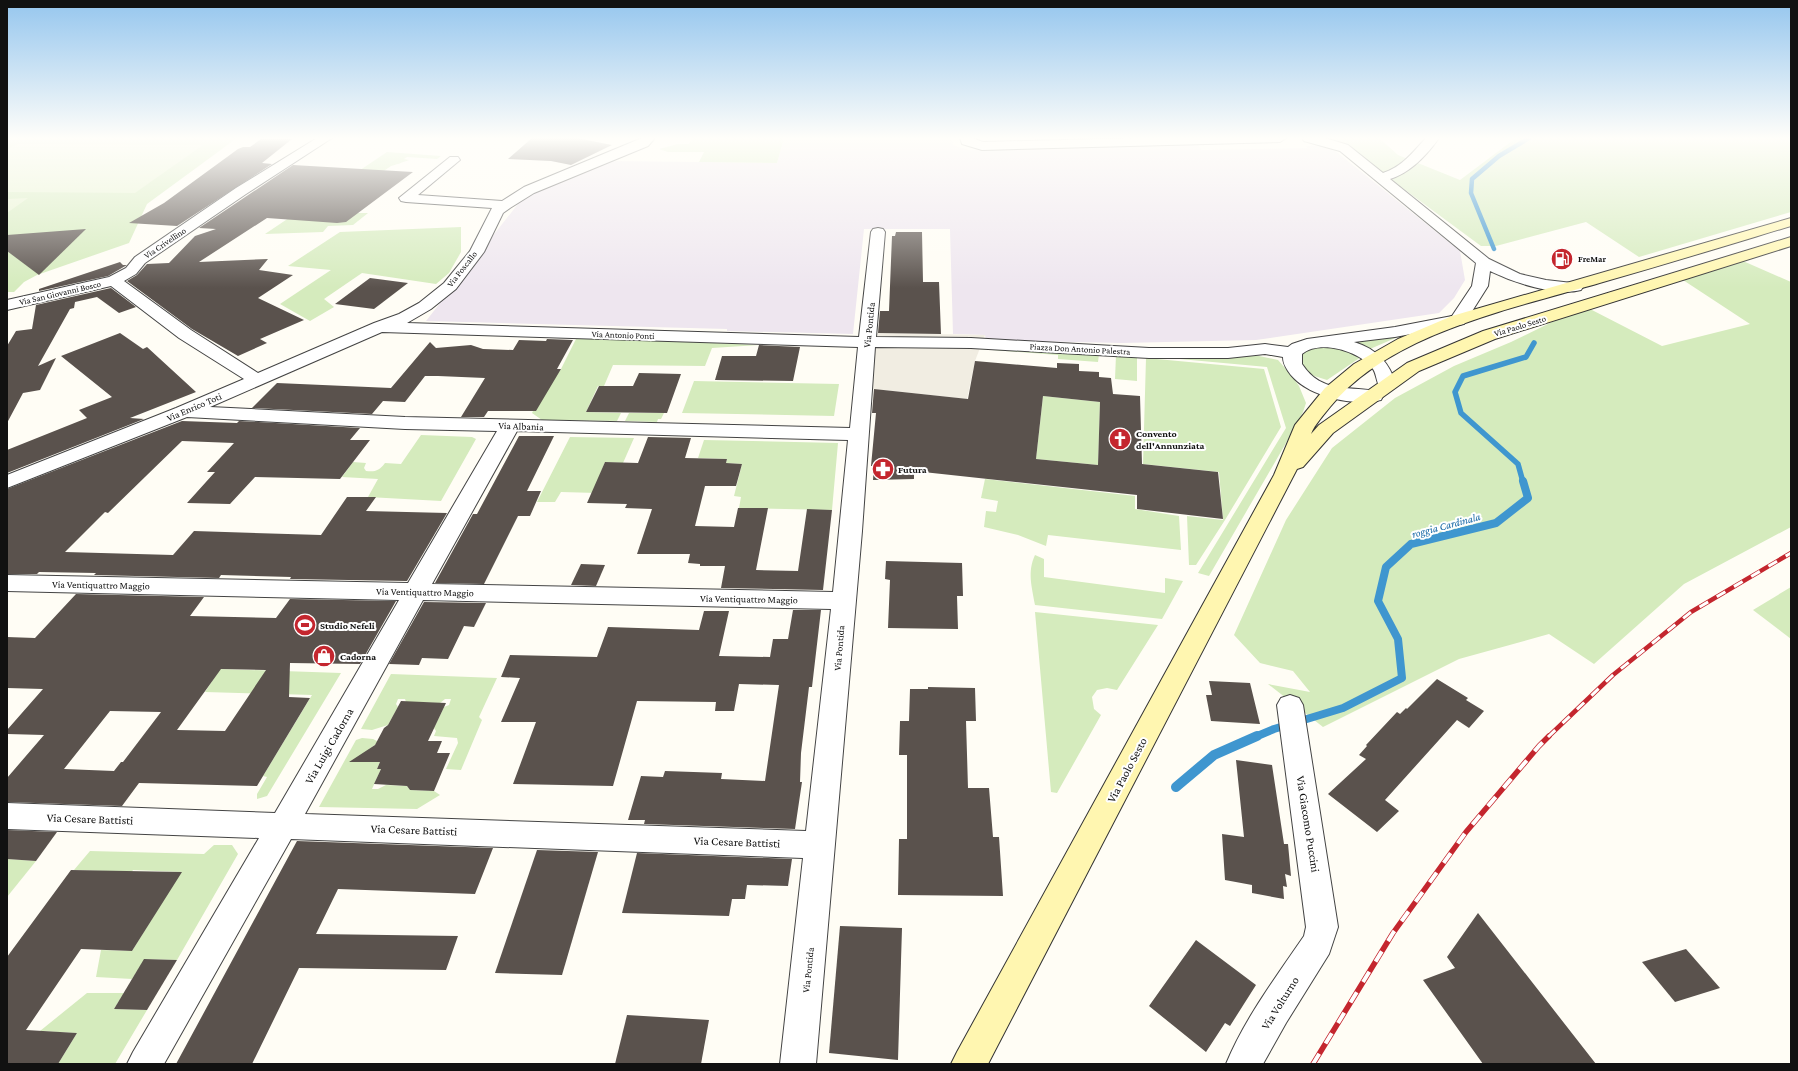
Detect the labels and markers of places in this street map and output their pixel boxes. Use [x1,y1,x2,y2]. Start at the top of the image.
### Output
fuel station icon: FreMar [1549,246,1575,272]
place label: FreMar [1578,254,1606,264]
church icon: Convento dell'Annunziata [1107,426,1133,452]
place label: Convento dell'Annunziata [1136,428,1204,451]
pharmacy icon: Futura [870,456,896,482]
place label: Futura [898,464,927,475]
sports icon: Studio Nefeli [292,612,318,638]
place label: Studio Nefeli [320,620,375,631]
shop icon: Cadorna [311,643,337,669]
place label: Cadorna [340,651,376,662]

